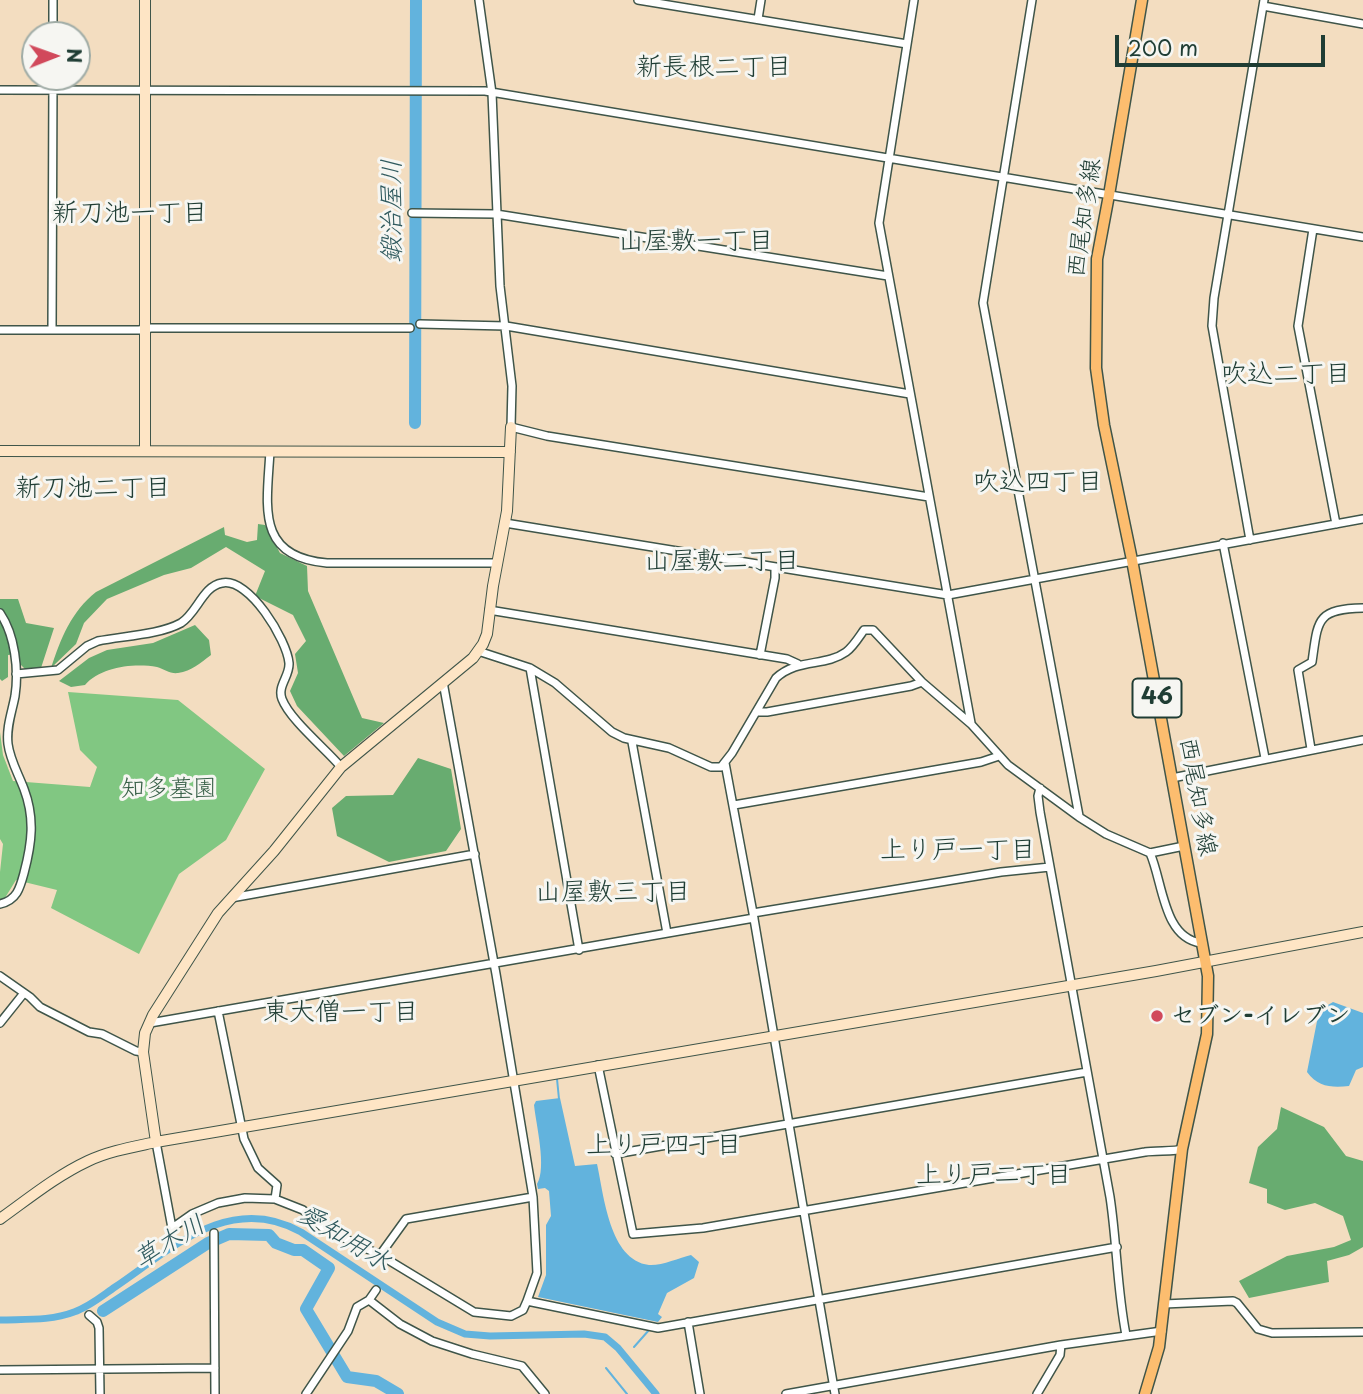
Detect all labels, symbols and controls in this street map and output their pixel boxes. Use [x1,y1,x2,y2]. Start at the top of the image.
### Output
north arrow [21,21,91,91]
scale bar [1118,21,1328,65]
text: 200 m [1128,31,1198,63]
text: N [61,48,89,63]
district label: 新長根二丁目 [636,52,792,84]
street label: 西尾知多線 [1062,157,1108,279]
water label: 鍛治屋川 [377,159,409,263]
district label: 新刀池一丁目 [52,198,208,230]
district label: 山屋敷一丁目 [618,226,774,258]
district label: 吹込二丁目 [1221,359,1351,391]
district label: 吹込四丁目 [973,467,1103,499]
district label: 新刀池二丁目 [15,473,171,505]
district label: 山屋敷二丁目 [644,546,800,578]
road number: 46 [1132,678,1182,718]
street label: 西尾知多線 [1172,735,1222,859]
park label: 知多墓園 [121,775,217,803]
district label: 上り戸一丁目 [880,835,1036,867]
district label: 山屋敷三丁目 [535,877,691,909]
district label: 東大僧一丁目 [263,997,419,1029]
place label: セブン-イレブン [1171,1002,1350,1030]
marker: セブン-イレブン [1149,1008,1165,1024]
district label: 上り戸四丁目 [586,1130,742,1162]
district label: 上り戸二丁目 [916,1160,1072,1192]
water label: 愛知用水 [291,1199,397,1279]
water label: 草木川 [129,1210,211,1276]

